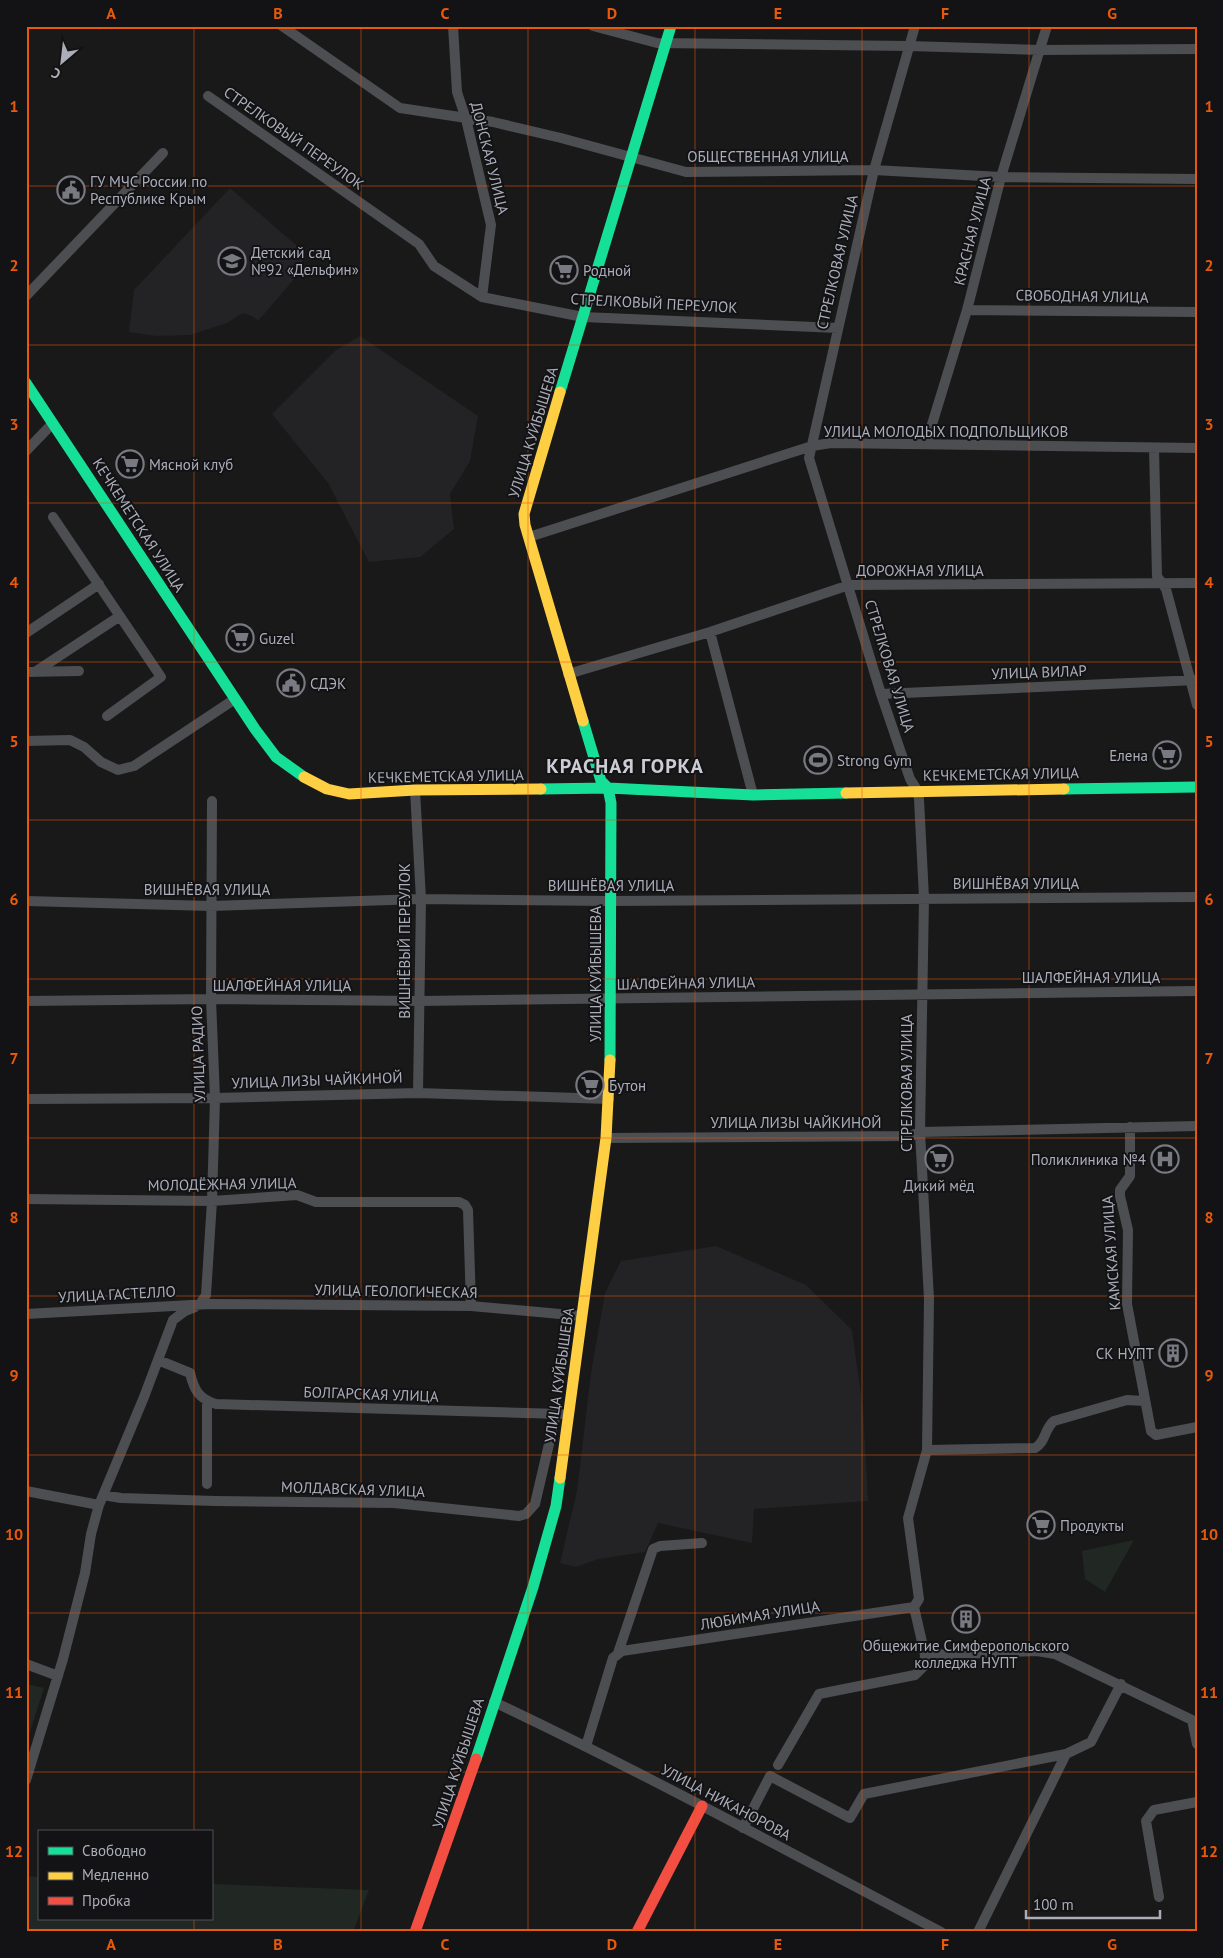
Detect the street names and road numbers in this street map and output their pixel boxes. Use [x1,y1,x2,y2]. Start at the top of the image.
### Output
street label: СТРЕЛКОВЫЙ ПЕРЕУЛОК [220,82,368,194]
street label: ДОНСКАЯ УЛИЦА [467,100,513,216]
street label: ОБЩЕСТВЕННАЯ УЛИЦА [687,147,849,166]
street label: КРАСНАЯ УЛИЦА [949,175,995,287]
street label: СТРЕЛКОВАЯ УЛИЦА [812,193,862,331]
street label: СВОБОДНАЯ УЛИЦА [1015,285,1149,307]
street label: СТРЕЛКОВЫЙ ПЕРЕУЛОК [570,289,738,317]
street label: УЛИЦА КУЙБЫШЕВА [504,364,562,500]
street label: УЛИЦА МОЛОДЫХ ПОДПОЛЬЩИКОВ [824,422,1068,441]
street label: КЕЧКЕМЕТСКАЯ УЛИЦА [89,454,190,596]
street label: ДОРОЖНАЯ УЛИЦА [856,561,984,580]
street label: СТРЕЛКОВАЯ УЛИЦА [861,597,919,735]
street label: УЛИЦА ВИЛАР [991,661,1087,683]
street label: КЕЧКЕМЕТСКАЯ УЛИЦА [923,763,1079,785]
street label: КЕЧКЕМЕТСКАЯ УЛИЦА [368,765,524,787]
street label: ВИШНЁВЫЙ ПЕРЕУЛОК [395,863,414,1019]
street label: ВИШНЁВАЯ УЛИЦА [953,874,1079,893]
street label: ВИШНЁВАЯ УЛИЦА [548,876,674,895]
street label: ВИШНЁВАЯ УЛИЦА [144,880,270,899]
street label: УЛИЦА КУЙБЫШЕВА [586,906,605,1042]
street label: ШАЛФЕЙНАЯ УЛИЦА [1022,968,1161,987]
street label: ШАЛФЕЙНАЯ УЛИЦА [617,972,756,994]
street label: ШАЛФЕЙНАЯ УЛИЦА [213,976,352,995]
street label: УЛИЦА РАДИО [187,1005,209,1103]
street label: СТРЕЛКОВАЯ УЛИЦА [897,1014,916,1152]
street label: УЛИЦА ЛИЗЫ ЧАЙКИНОЙ [231,1068,403,1092]
street label: УЛИЦА ЛИЗЫ ЧАЙКИНОЙ [711,1113,881,1132]
street label: МОЛОДЁЖНАЯ УЛИЦА [147,1173,297,1195]
street label: КАМСКАЯ УЛИЦА [1098,1195,1124,1311]
street label: УЛИЦА ГЕОЛОГИЧЕСКАЯ [314,1280,478,1302]
street label: УЛИЦА ГАСТЕЛЛО [58,1281,176,1307]
street label: УЛИЦА КУЙБЫШЕВА [540,1306,578,1444]
street label: БОЛГАРСКАЯ УЛИЦА [303,1382,439,1406]
street label: МОЛДАВСКАЯ УЛИЦА [281,1477,426,1501]
street label: ЛЮБИМАЯ УЛИЦА [698,1596,821,1634]
street label: УЛИЦА КУЙБЫШЕВА [428,1695,488,1831]
street label: УЛИЦА НИКАНОРОВА [658,1760,794,1844]

